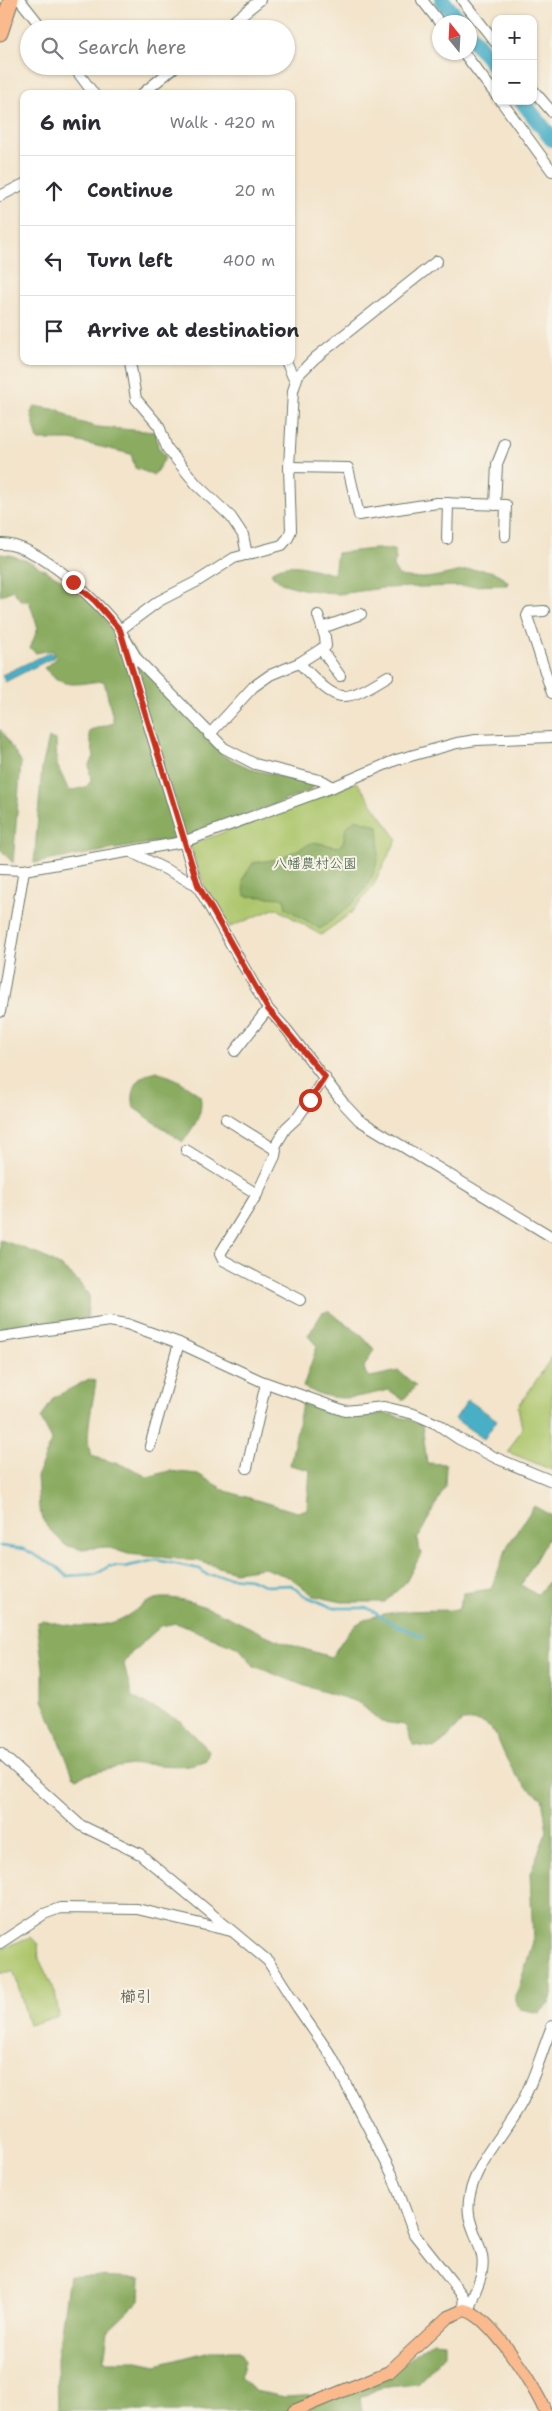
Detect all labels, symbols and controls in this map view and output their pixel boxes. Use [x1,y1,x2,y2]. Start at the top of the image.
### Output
north arrow [432,15,477,60]
map controls [492,15,537,105]
button: + [492,15,537,60]
search box [20,20,295,75]
icon: search [38,34,66,62]
text: Search here [78,35,187,60]
button: − [492,60,537,105]
text: 6 min [40,109,101,137]
text: Walk · 420 m [170,112,275,133]
icon: ahead [40,177,68,205]
text: Continue [87,178,173,203]
text: 20 m [234,180,275,201]
icon: left [40,247,68,275]
text: Turn left [87,248,173,273]
text: 400 m [222,250,275,271]
icon: arrive [40,317,68,345]
text: Arrive at destination [87,318,299,343]
route end [62,571,85,594]
park label: 八幡農村公園 [273,854,357,872]
route start [299,1089,322,1112]
district label: 櫛引 [120,1986,152,2007]

